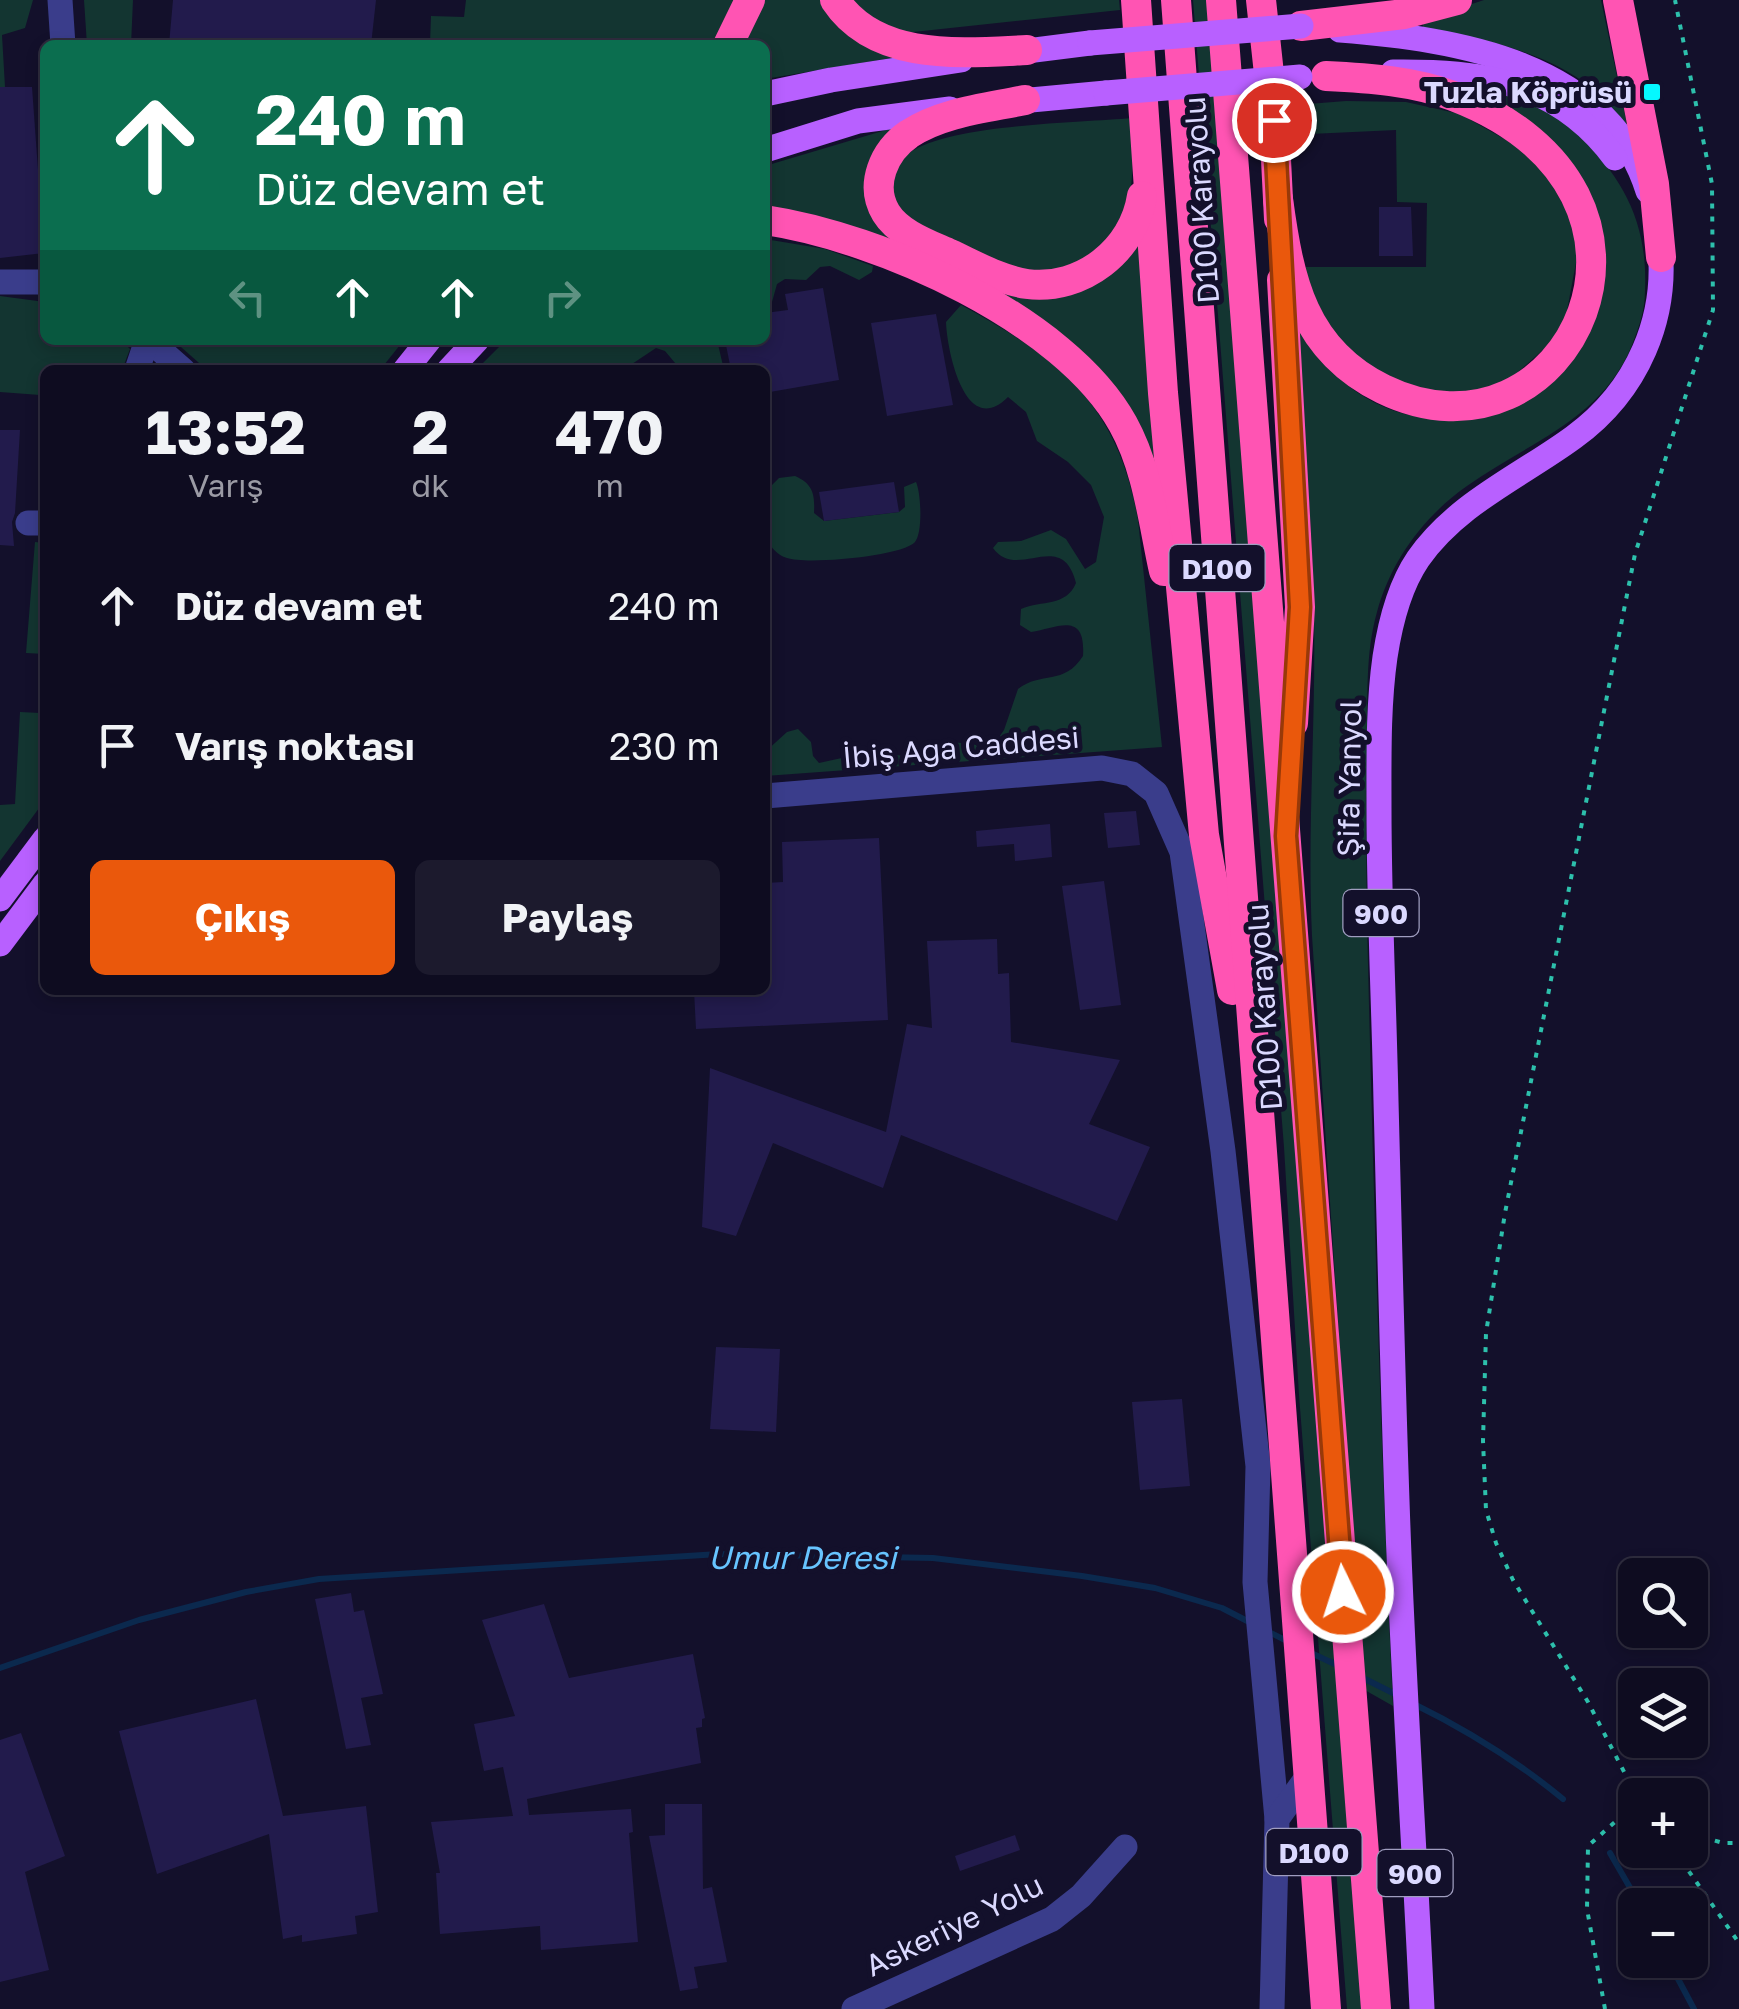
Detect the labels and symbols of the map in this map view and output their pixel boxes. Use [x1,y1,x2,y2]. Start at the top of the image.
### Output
place label: Tuzla Köprüsü [1424,74,1632,110]
pin [1232,78,1317,163]
marker: Tuzla Köprüsü [1641,81,1663,103]
street label: D100 Karayolu [1176,95,1226,305]
road number: D100 [1170,545,1264,591]
street label: Şifa Yanyol [1330,699,1368,857]
street label: İbiş Ağa Caddesi [841,719,1081,775]
road number: 900 [1344,890,1418,936]
street label: D100 Karayolu [1239,902,1289,1112]
water label: Umur Deresi [708,1538,900,1576]
position arrow [1291,1540,1395,1644]
road number: D100 [1266,1829,1362,1875]
road number: 900 [1378,1850,1452,1896]
street label: Askeriye Yolu [859,1867,1049,1983]

